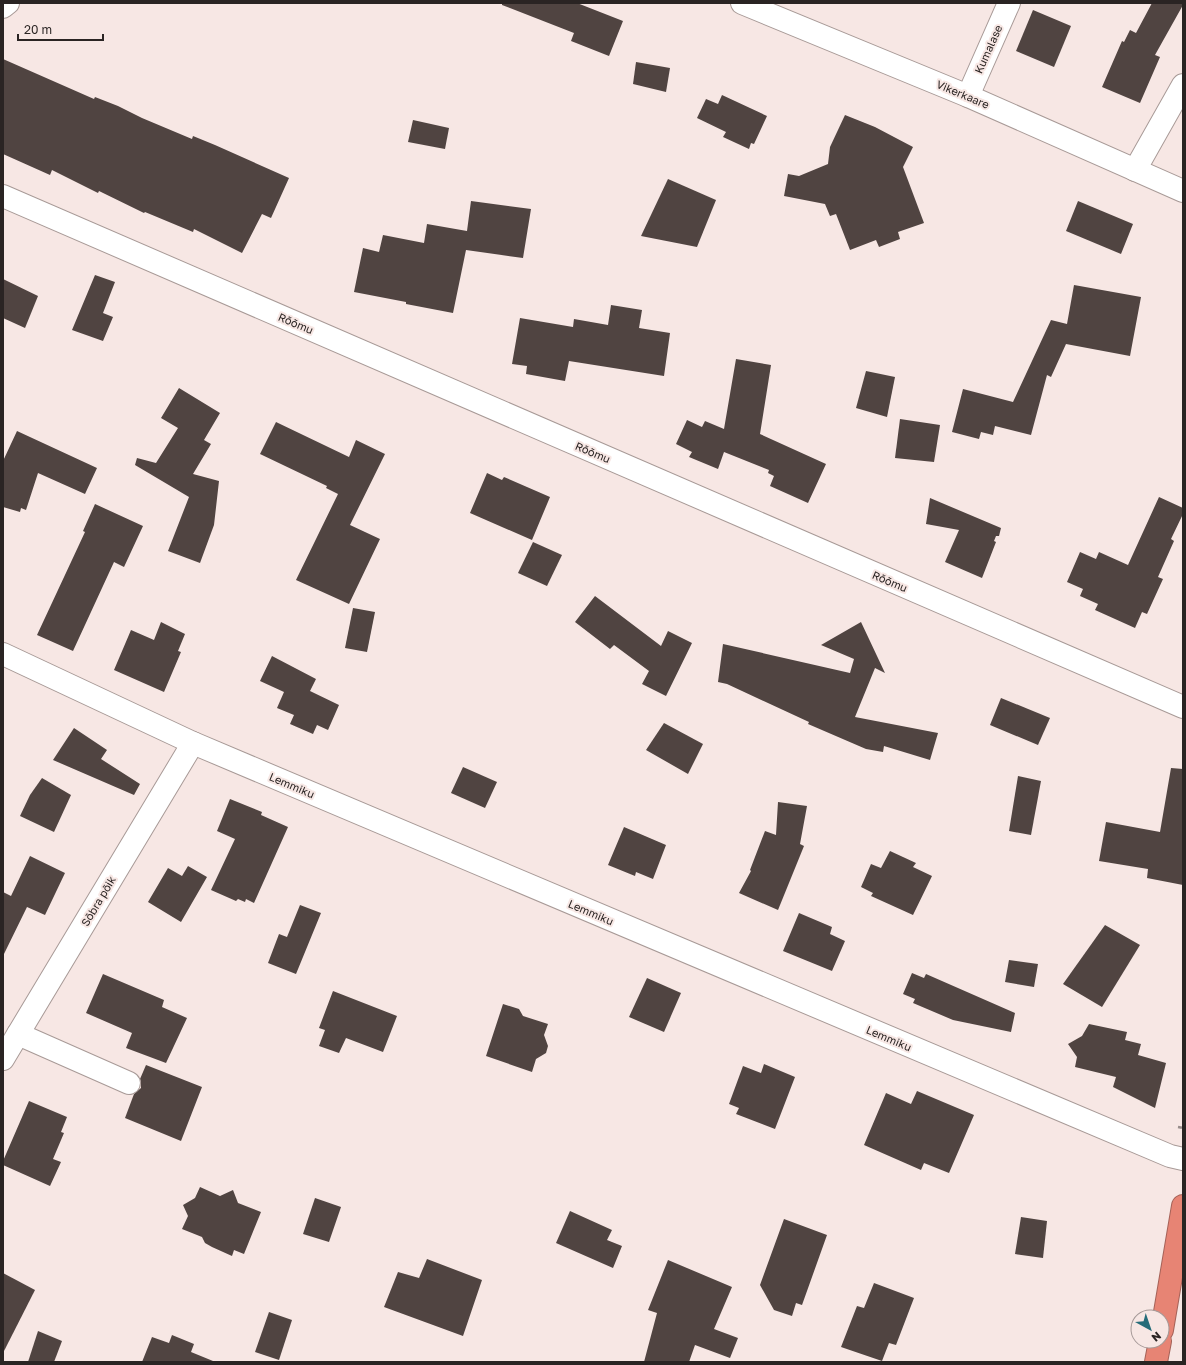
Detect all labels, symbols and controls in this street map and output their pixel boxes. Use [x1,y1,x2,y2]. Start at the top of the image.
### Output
scale bar [18,16,103,42]
text: 20 m [24,22,52,37]
street label: Kumalase [972,23,1004,75]
street label: Vikerkaare [935,77,991,111]
street label: Rõõmu [276,310,316,336]
street label: Rõõmu [573,439,613,465]
street label: Rõõmu [870,568,910,594]
street label: Lemmiku [267,770,317,800]
street label: Sõbra põik [78,874,118,928]
street label: Lemmiku [566,897,616,927]
street label: Lemmiku [864,1023,914,1053]
north arrow [1130,1309,1170,1349]
text: N [1149,1329,1164,1345]

